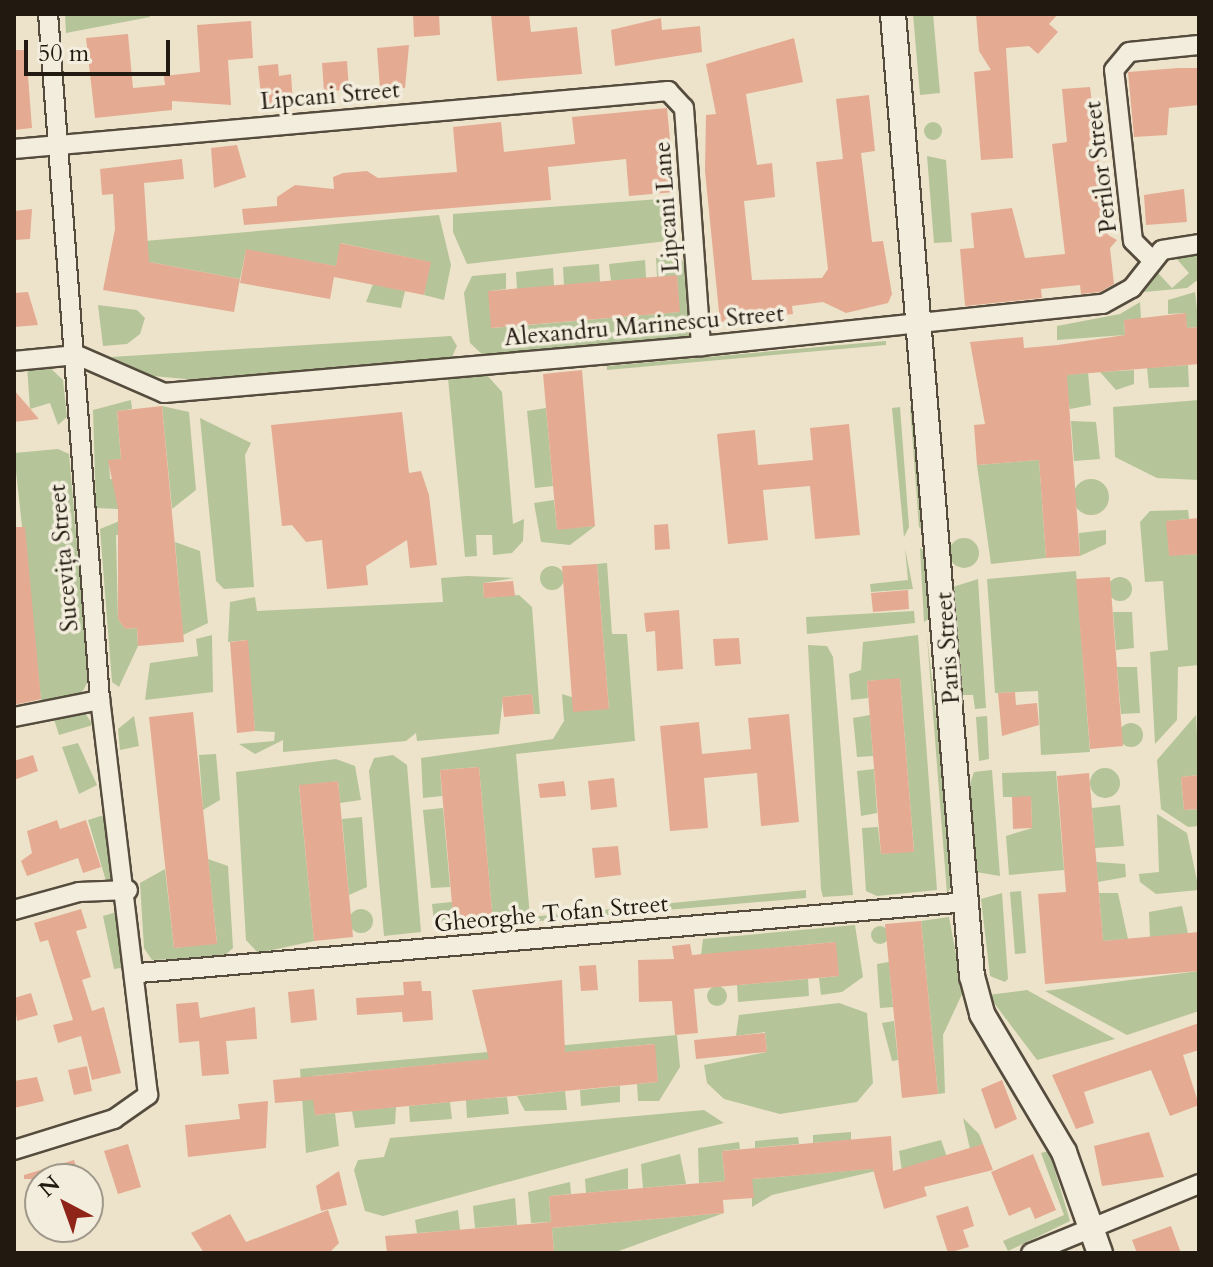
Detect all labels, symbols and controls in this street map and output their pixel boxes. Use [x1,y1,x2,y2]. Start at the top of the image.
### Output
scale bar [28,24,174,74]
text: 50 m [38,37,89,70]
street label: Lipcani Street [259,76,401,116]
street label: Perilor Street [1079,99,1123,235]
street label: Lipcani Lane [648,140,686,274]
street label: Alexandru Marinescu Street [503,299,785,353]
street label: Sucevița Street [43,483,85,633]
street label: Paris Street [930,591,966,705]
street label: Gheorghe Tofan Street [433,889,669,939]
north arrow [24,1163,104,1243]
text: N [33,1169,67,1204]

